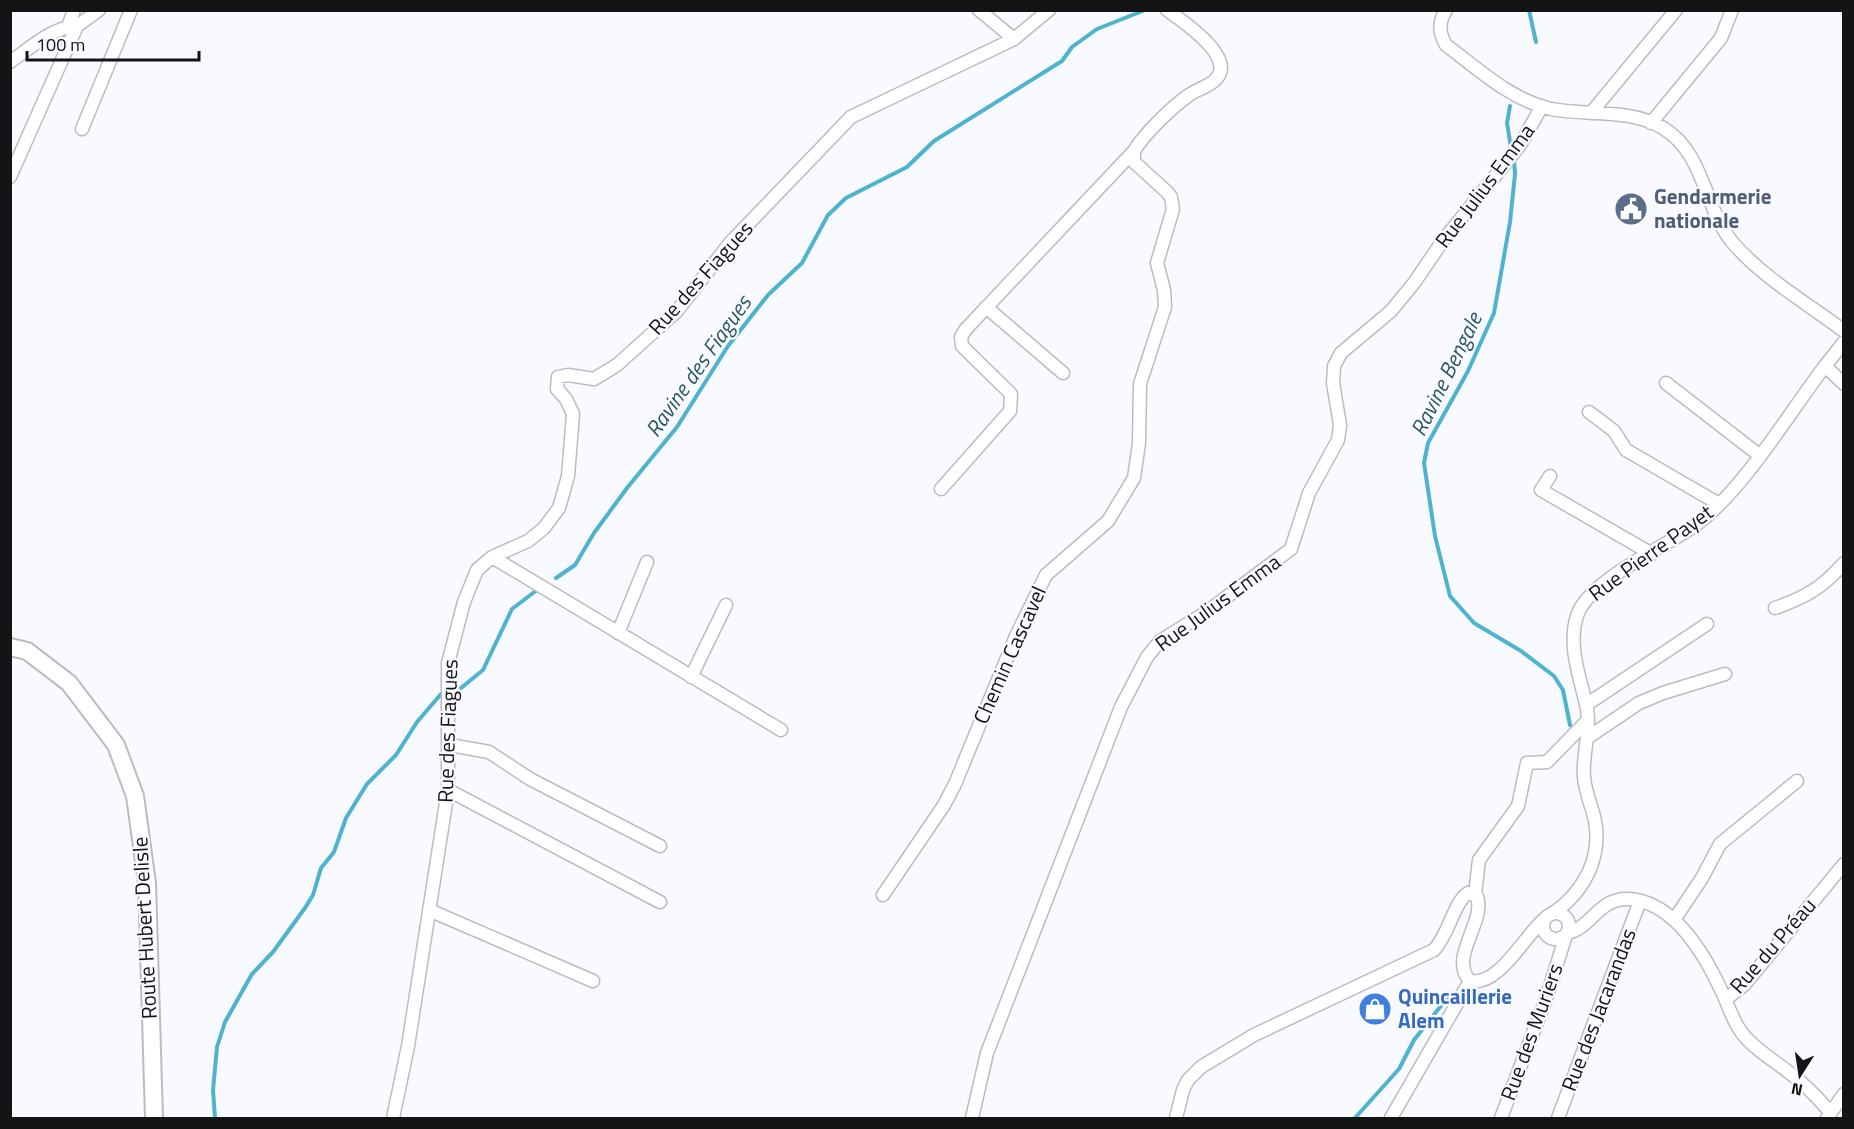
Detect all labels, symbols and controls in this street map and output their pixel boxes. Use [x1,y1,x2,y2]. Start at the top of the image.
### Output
scale bar [27,24,200,62]
text: 100 m [36,31,85,58]
street label: Rue Julius Emma [1427,116,1542,254]
place label: Gendarmerie nationale [1654,180,1772,236]
public building icon: Gendarmerie nationale [1613,191,1649,227]
street label: Rue des Fiagues [640,213,760,341]
water label: Ravine des Fiagues [636,287,760,444]
water label: Ravine Bengale [1401,305,1491,442]
street label: Rue Pierre Payet [1582,496,1720,608]
street label: Rue Julius Emma [1148,545,1287,659]
street label: Chemin Cascavel [964,580,1054,729]
street label: Rue des Fiagues [429,659,466,803]
street label: Route Hubert Delisle [123,836,165,1020]
street label: Rue du Préau [1721,890,1823,1000]
street label: Rue des Jacarandas [1552,924,1644,1096]
street label: Rue des Muriers [1491,959,1571,1105]
place label: Quincaillerie Alem [1398,980,1512,1036]
shop icon: Quincaillerie Alem [1357,991,1393,1027]
north arrow [1770,1045,1830,1105]
text: N [1789,1077,1805,1103]

